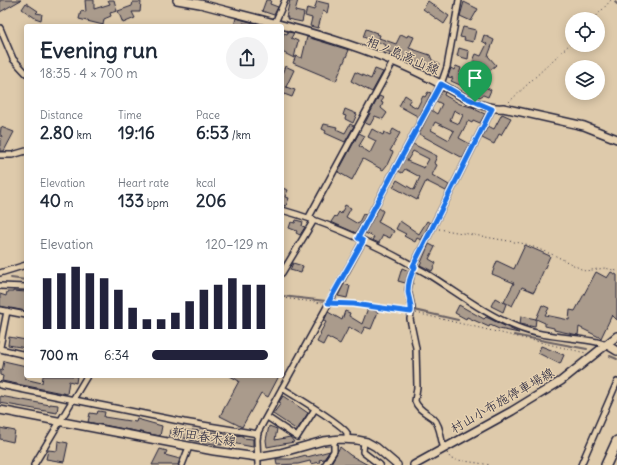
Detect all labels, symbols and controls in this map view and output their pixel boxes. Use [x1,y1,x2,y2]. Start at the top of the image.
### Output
map controls [565,12,605,100]
button: locate [565,12,605,52]
street label: 相ノ島高山線 [364,32,443,79]
text: Evening run [40,36,158,64]
button: share [226,37,268,79]
button: layers [565,60,605,100]
pin [458,61,492,102]
text: 18:35 · 4 × 700 m [40,65,138,82]
icon: arrive [464,67,486,89]
text: Distance [40,108,83,122]
text: Time [118,108,142,122]
text: Pace [196,108,220,122]
text: 2.80 [40,122,74,144]
text: 19:16 [118,122,155,144]
text: 6:53 [196,122,229,144]
text: km [74,128,92,142]
text: /km [229,128,251,142]
text: Elevation [40,176,85,190]
text: Heart rate [118,176,169,190]
text: kcal [196,176,216,190]
text: 40 [40,190,61,212]
text: 133 [118,190,144,212]
text: 206 [196,190,226,212]
text: m [61,196,73,210]
text: bpm [144,196,169,210]
text: Elevation [40,236,93,253]
text: 120–129 m [206,236,268,253]
text: 700 m [40,347,78,364]
text: 6:34 [104,347,129,364]
street label: 村山小布施停車場線 [447,363,558,437]
street label: 新田春木線 [170,423,238,450]

